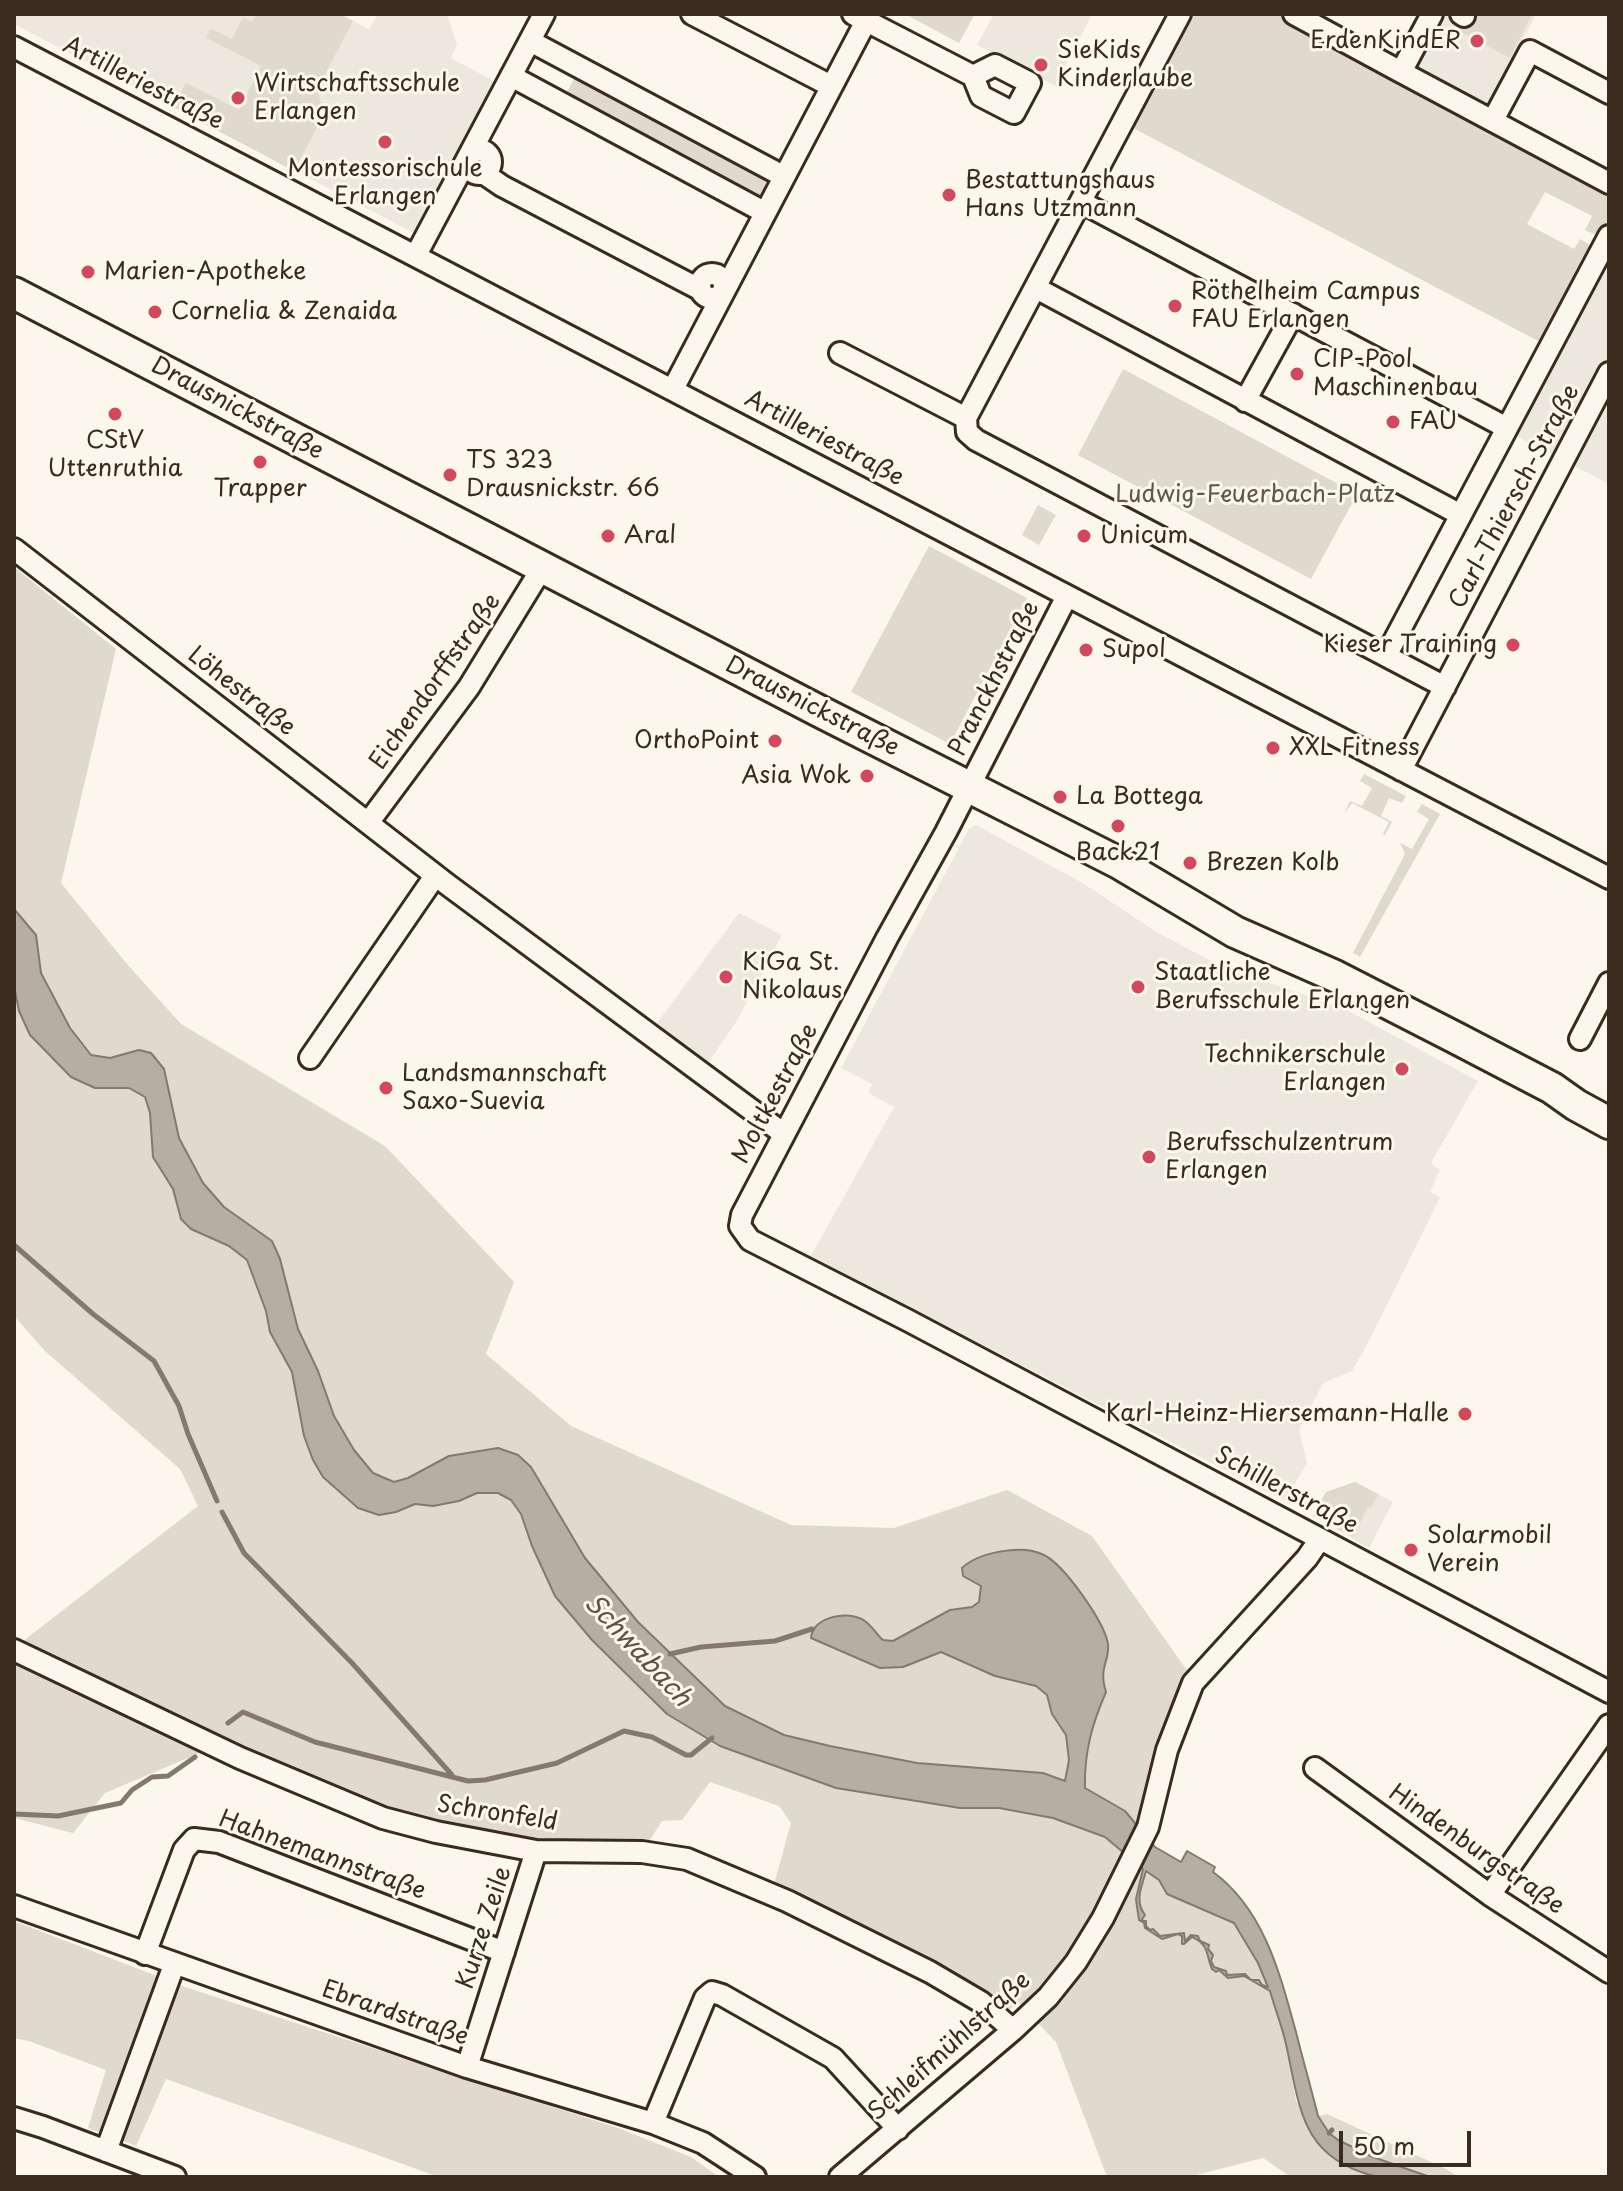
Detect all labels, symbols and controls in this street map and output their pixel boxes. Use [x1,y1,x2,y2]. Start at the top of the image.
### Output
place label: ErdenKindER [1310,27,1461,55]
street label: Artilleriestraße [58,31,228,137]
marker: ErdenKindER [1468,32,1486,50]
place label: SieKids Kinderlaube [1057,37,1193,93]
marker: SieKids Kinderlaube [1032,56,1050,74]
place label: Wirtschaftsschule Erlangen [254,70,460,126]
marker: Wirtschaftsschule Erlangen [229,89,247,107]
marker: Montessorischule Erlangen [376,133,394,151]
place label: Montessorischule Erlangen [287,155,483,211]
place label: Bestattungshaus Hans Utzmann [965,167,1155,223]
marker: Bestattungshaus Hans Utzmann [940,186,958,204]
place label: Marien-Apotheke [104,258,306,286]
marker: Marien-Apotheke [79,263,97,281]
place label: Röthelheim Campus FAU Erlangen [1191,278,1420,334]
marker: Röthelheim Campus FAU Erlangen [1166,297,1184,315]
place label: Cornelia & Zenaida [171,298,397,326]
marker: Cornelia & Zenaida [146,303,164,321]
place label: CIP-Pool Maschinenbau [1313,346,1478,402]
street label: Drausnickstraße [146,351,328,467]
marker: CIP-Pool Maschinenbau [1288,365,1306,383]
street label: Carl-Thiersch-Straße [1444,380,1586,614]
street label: Artilleriestraße [740,385,908,493]
marker: CStV Uttenruthia [106,405,124,423]
place label: FAU [1409,408,1457,436]
marker: FAU [1384,413,1402,431]
place label: CStV Uttenruthia [48,427,182,483]
place label: TS 323 Drausnickstr. 66 [466,447,660,503]
marker: Trapper [251,453,269,471]
marker: TS 323 Drausnickstr. 66 [441,466,459,484]
place label: Trapper [213,475,307,503]
park label: Ludwig-Feuerbach-Platz [1115,481,1395,509]
place label: Aral [624,522,676,550]
place label: Unicum [1100,522,1188,550]
marker: Aral [599,527,617,545]
marker: Unicum [1075,527,1093,545]
street label: Eichendorffstraße [365,589,507,775]
street label: Pranckhstraße [944,597,1046,761]
place label: Kieser Training [1324,631,1497,659]
place label: Supol [1102,636,1166,664]
marker: Kieser Training [1504,636,1522,654]
street label: Löhestraße [182,641,300,743]
marker: Supol [1077,641,1095,659]
street label: Drausnickstraße [720,651,904,763]
place label: OrthoPoint [634,727,759,755]
marker: OrthoPoint [766,732,784,750]
place label: XXL Fitness [1289,734,1420,762]
marker: XXL Fitness [1264,739,1282,757]
place label: Asia Wok [741,762,851,790]
marker: Asia Wok [858,767,876,785]
place label: La Bottega [1076,783,1203,811]
marker: La Bottega [1051,788,1069,806]
marker: Back21 [1109,817,1127,835]
place label: Back21 [1076,839,1160,867]
place label: Brezen Kolb [1206,849,1340,877]
marker: Brezen Kolb [1181,854,1199,872]
place label: KiGa St. Nikolaus [742,949,842,1005]
place label: Staatliche Berufsschule Erlangen [1154,959,1410,1015]
marker: KiGa St. Nikolaus [717,968,735,986]
marker: Staatliche Berufsschule Erlangen [1129,978,1147,996]
street label: Moltkestraße [727,1019,825,1169]
place label: Technikerschule Erlangen [1204,1041,1386,1097]
place label: Landsmannschaft Saxo-Suevia [402,1060,607,1116]
marker: Technikerschule Erlangen [1393,1060,1411,1078]
marker: Landsmannschaft Saxo-Suevia [377,1079,395,1097]
place label: Berufsschulzentrum Erlangen [1165,1129,1393,1185]
marker: Berufsschulzentrum Erlangen [1140,1148,1158,1166]
place label: Karl-Heinz-Hiersemann-Halle [1106,1400,1449,1428]
marker: Karl-Heinz-Hiersemann-Halle [1456,1405,1474,1423]
street label: Schillerstraße [1209,1441,1363,1541]
place label: Solarmobil Verein [1427,1522,1552,1578]
marker: Solarmobil Verein [1402,1541,1420,1559]
water label: Schwabach [577,1588,697,1714]
street label: Hindenburgstraße [1383,1779,1569,1921]
street label: Schronfeld [435,1790,559,1838]
street label: Hahnemannstraße [215,1805,429,1907]
street label: Kurze Zeile [452,1863,518,1993]
street label: Schleifmühlstraße [863,1967,1037,2127]
street label: Ebrardstraße [318,1975,472,2053]
scale bar [1343,2115,1475,2165]
text: 50 m [1353,2127,1415,2163]

